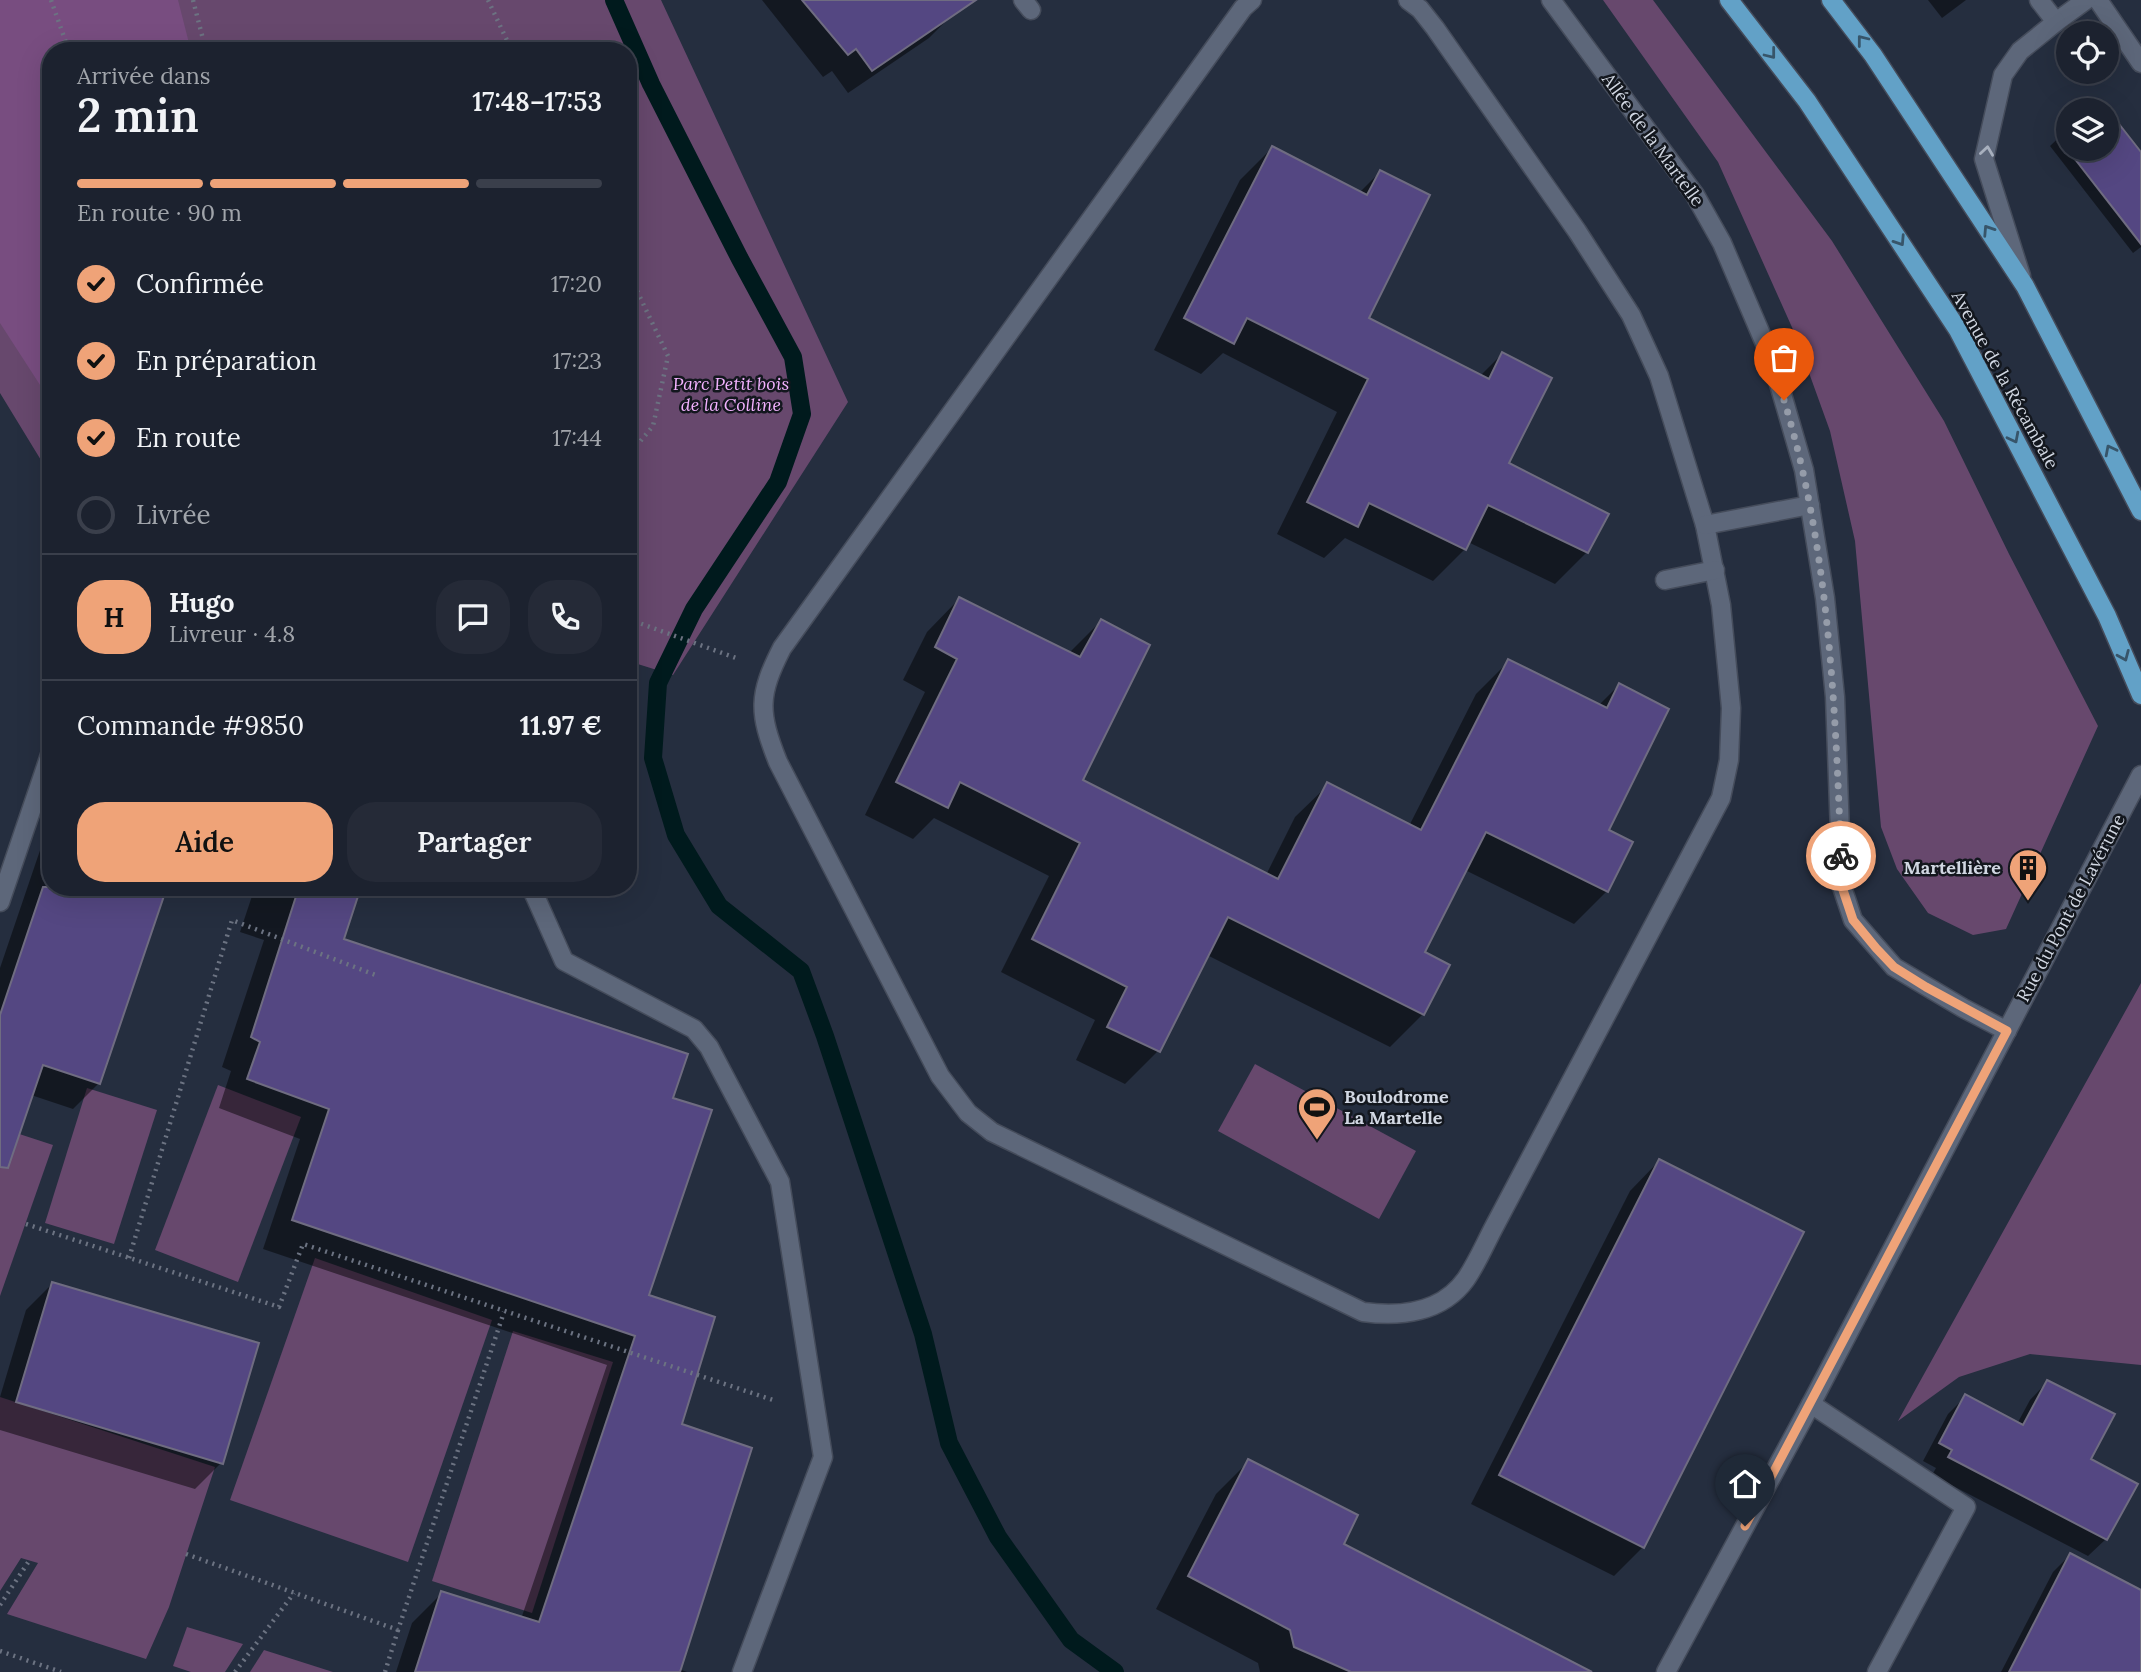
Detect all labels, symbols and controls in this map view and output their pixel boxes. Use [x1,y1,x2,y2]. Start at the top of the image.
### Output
map controls [2056,21,2119,161]
button: locate [2056,21,2119,84]
one-way arrow [1858,35,1871,48]
one-way arrow [1763,46,1776,59]
text: Arrivée dans [77,61,210,90]
street label: Allée de la Martelle [1597,68,1710,211]
text: 17:48–17:53 [472,85,602,118]
text: 2 min [77,86,199,145]
button: layers [2056,98,2119,161]
one-way arrow [1979,145,1994,157]
text: En route · 90 m [77,198,242,227]
one-way arrow [1983,225,1996,238]
one-way arrow [1892,234,1905,247]
icon: check [77,265,115,303]
text: Confirmée [136,267,264,300]
text: 17:20 [551,269,602,298]
street label: Avenue de la Récambale [1946,286,2064,473]
pin [1754,328,1814,400]
icon: bag [1765,339,1803,377]
icon: check [77,342,115,380]
text: En préparation [136,344,317,377]
text: 17:23 [552,346,602,375]
park label: Parc Petit bois de la Colline [673,372,789,416]
icon: check [77,419,115,457]
text: En route [136,421,241,454]
text: 17:44 [552,423,602,452]
one-way arrow [2006,431,2020,443]
one-way arrow [2104,445,2118,457]
text: Livrée [136,498,211,531]
button: chat [436,580,510,654]
button: phone [528,580,602,654]
text: Hugo [169,586,234,619]
text: H [104,601,124,634]
text: Livreur · 4.8 [169,619,295,648]
one-way arrow [2116,649,2130,661]
text: Commande #9850 [77,709,304,742]
text: 11.97 € [520,709,602,742]
button: Aide [77,802,333,882]
button: Partager [347,802,602,882]
street label: Rue du Pont de Lavérune [2011,810,2130,1006]
courier [1806,821,1876,891]
icon: bike [1822,837,1860,875]
building icon: Martellière [2007,847,2049,902]
place label: Martellière [1903,856,2001,879]
place label: Boulodrome La Martelle [1344,1085,1449,1129]
sports icon: Boulodrome La Martelle [1296,1086,1338,1141]
pin [1715,1454,1775,1526]
icon: home [1726,1465,1764,1503]

